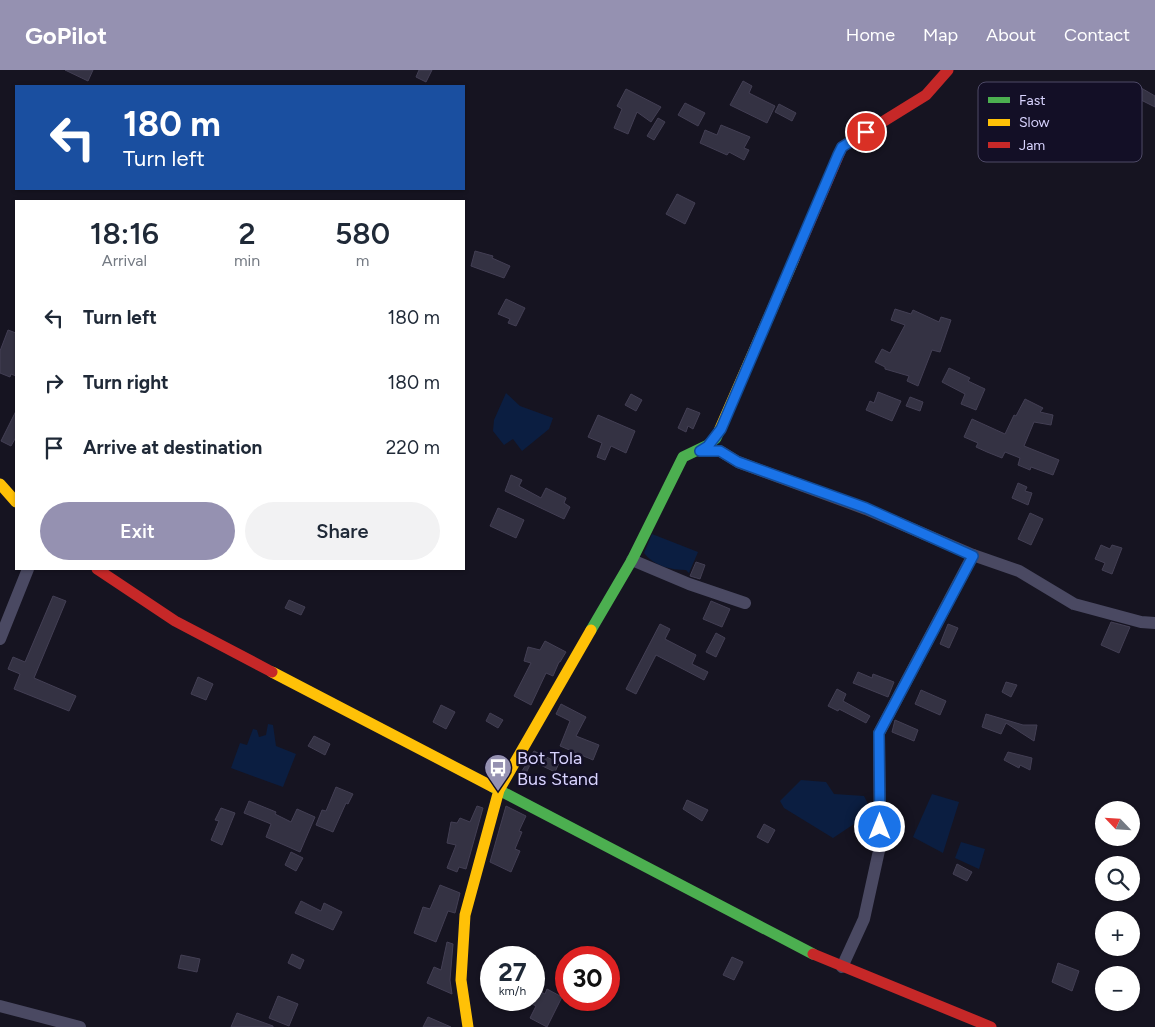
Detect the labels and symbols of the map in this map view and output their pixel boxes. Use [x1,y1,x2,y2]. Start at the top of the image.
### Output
legend [978,82,1142,162]
text: Fast [1019,92,1045,109]
pin [845,111,887,153]
text: Slow [1019,114,1050,131]
text: Jam [1019,137,1045,154]
place label: Bot Tola Bus Stand [517,747,598,790]
bus stop icon: Bot Tola Bus Stand [483,753,513,792]
position arrow [853,800,905,852]
north arrow [1095,801,1140,846]
speed limit sign: 30 [555,946,620,1011]

